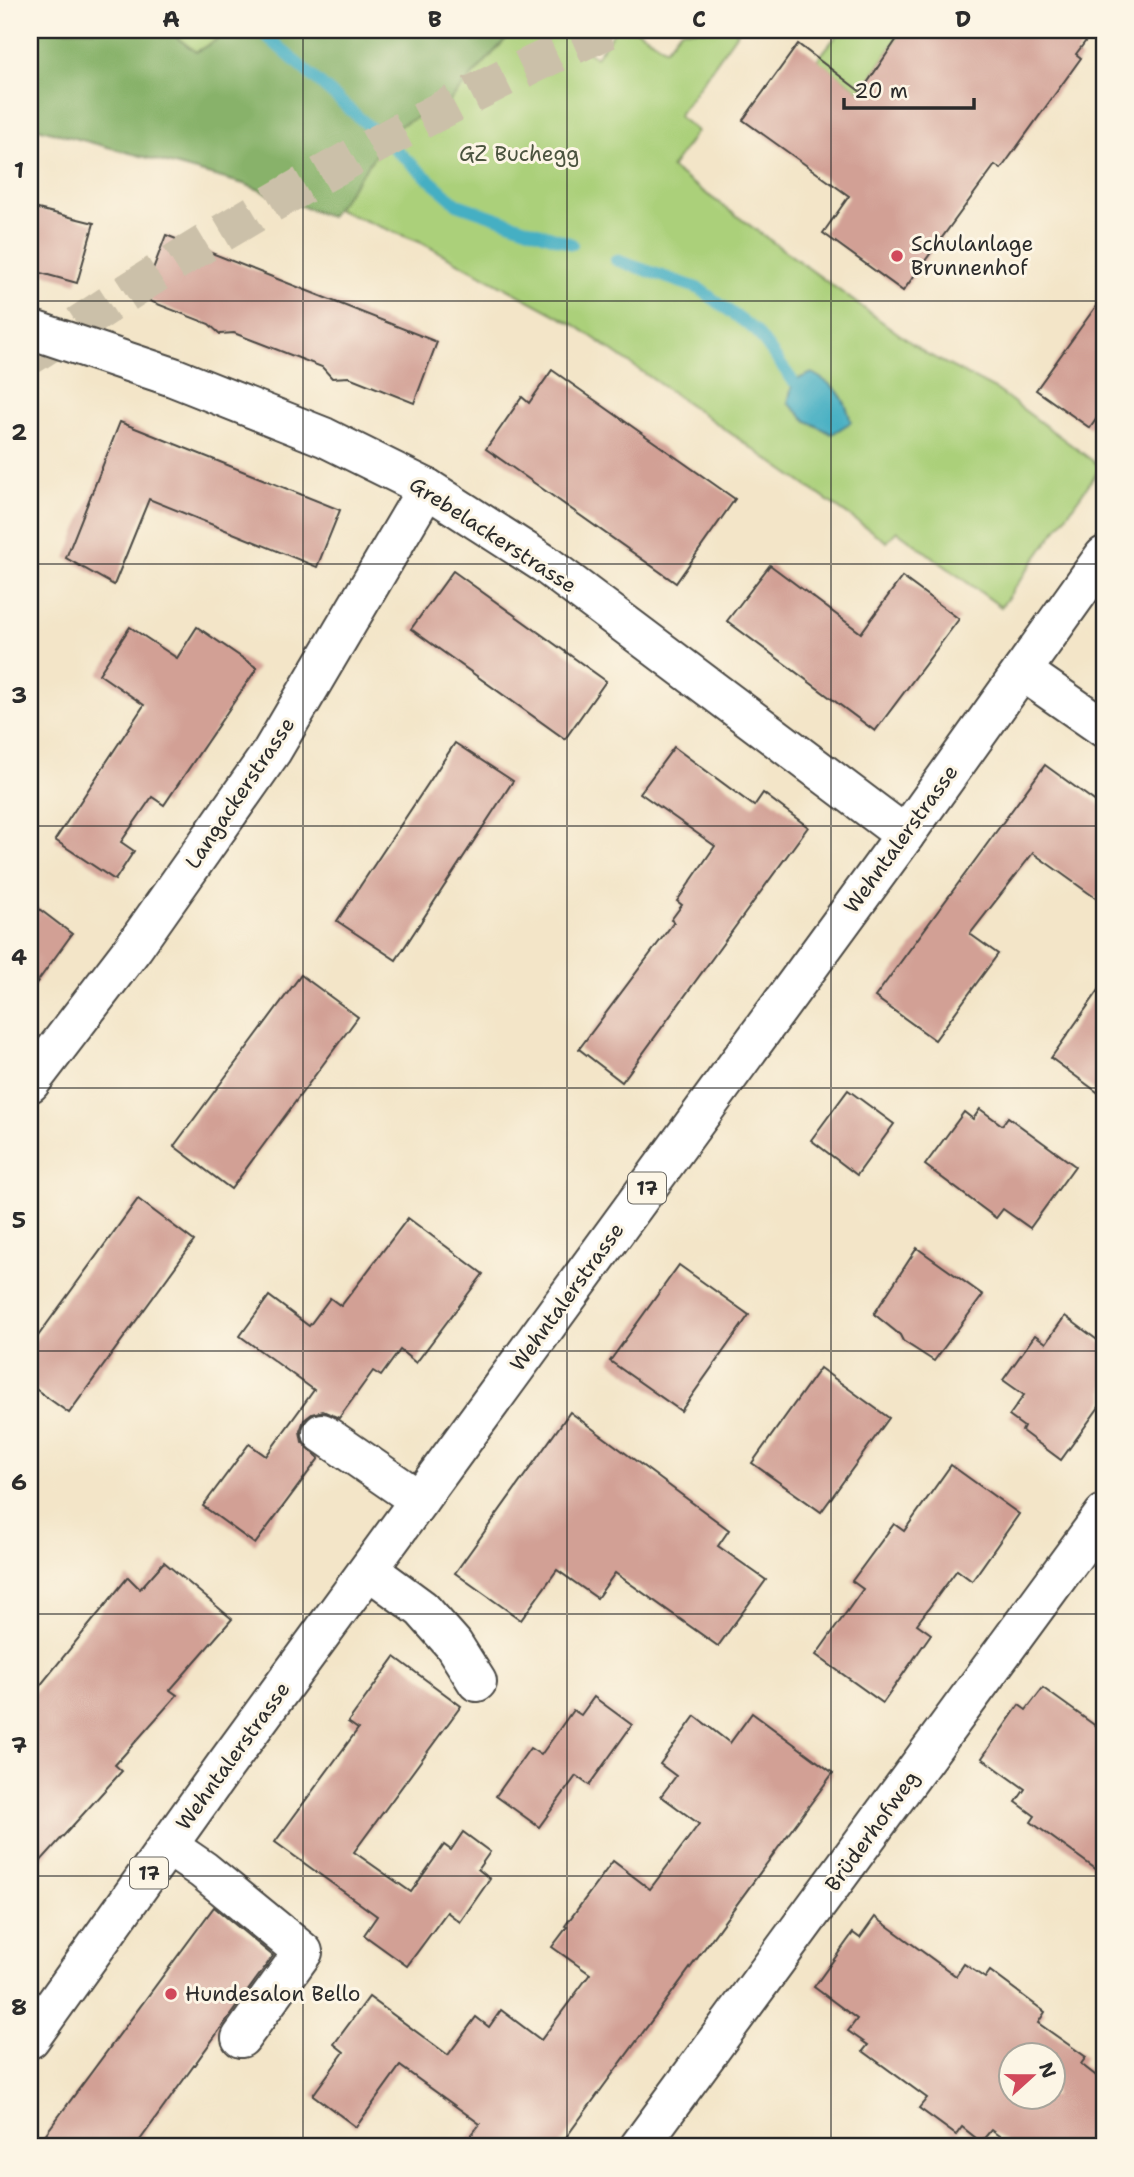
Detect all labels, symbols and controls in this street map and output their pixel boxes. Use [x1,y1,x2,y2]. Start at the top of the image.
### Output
text: A [162,4,180,34]
text: B [428,4,442,34]
text: C [692,4,706,34]
text: D [955,4,971,34]
scale bar [844,66,973,110]
text: 20 m [854,77,908,105]
park label: GZ Buchegg [459,140,579,168]
text: 1 [14,155,24,185]
place label: Schulanlage Brunnenhof [911,230,1033,282]
marker: Schulanlage Brunnenhof [889,248,905,264]
text: 2 [11,417,27,447]
street label: Grebelackerstrasse [404,470,582,600]
text: 3 [11,680,27,710]
street label: Langackerstrasse [179,712,301,874]
street label: Wehntalerstrasse [838,759,964,919]
text: 4 [11,942,27,972]
road number: 17 [628,1172,666,1204]
text: 5 [12,1205,26,1235]
street label: Wehntalerstrasse [504,1217,630,1377]
text: 6 [11,1467,27,1497]
street label: Wehntalerstrasse [170,1676,296,1836]
text: 7 [11,1730,27,1760]
street label: Brüderhofweg [819,1765,925,1897]
road number: 17 [130,1857,168,1888]
place label: Hundesalon Bello [185,1980,361,2008]
marker: Hundesalon Bello [163,1986,179,2002]
text: 8 [11,1992,27,2022]
north arrow [998,2040,1068,2110]
text: N [1033,2059,1062,2082]

